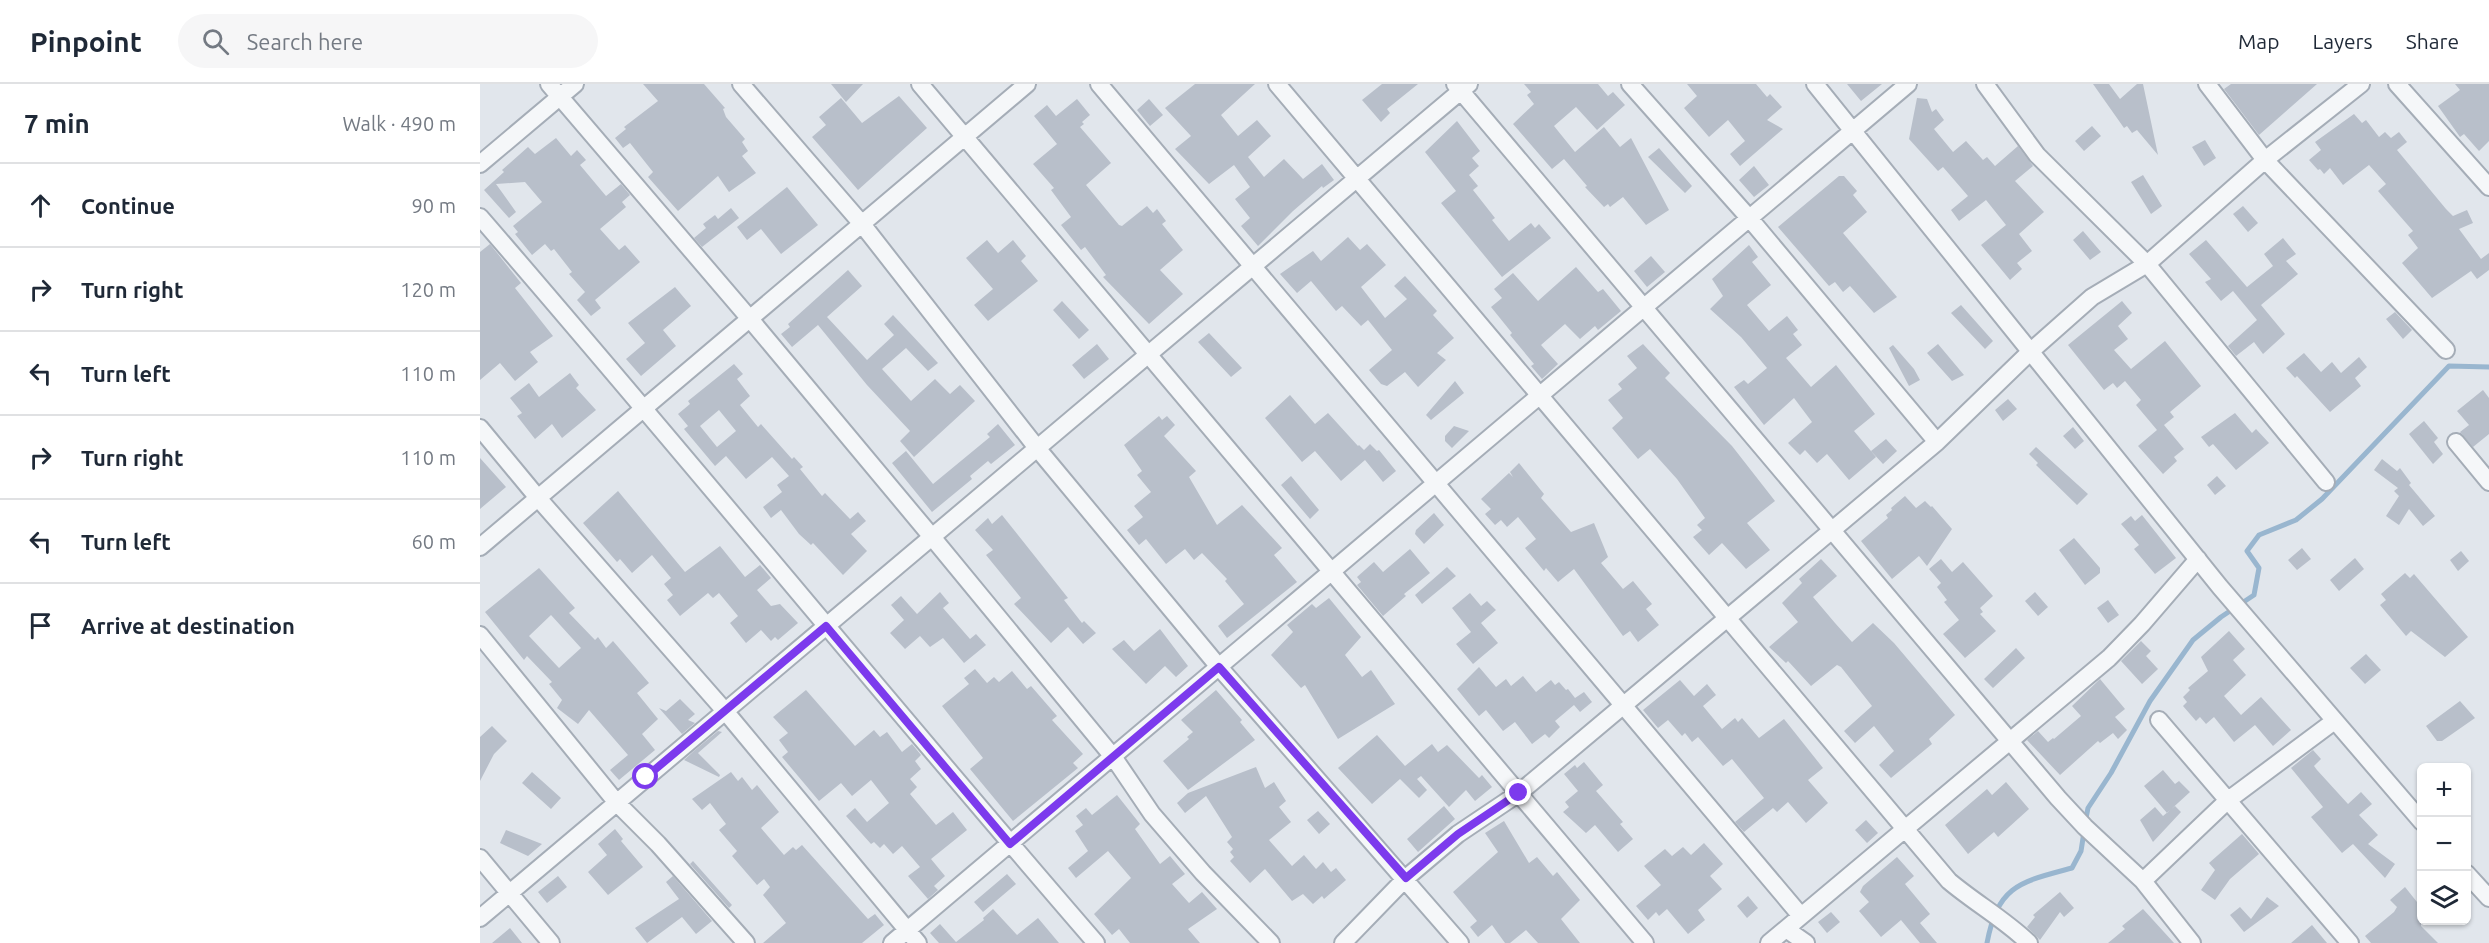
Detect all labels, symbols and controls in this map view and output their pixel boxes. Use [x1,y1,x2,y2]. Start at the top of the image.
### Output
search box [178,14,598,68]
icon: search [199,25,232,58]
text: Pinpoint [30,26,142,57]
text: Search here [247,29,363,54]
text: Map [2238,29,2279,53]
text: Layers [2312,29,2373,53]
text: Share [2406,29,2459,53]
text: 7 min [24,109,90,138]
text: Walk · 490 m [343,112,456,135]
icon: ahead [24,189,57,222]
text: Continue [81,193,175,218]
text: 90 m [412,194,456,217]
icon: right [24,273,57,306]
text: Turn right [81,277,183,302]
text: 120 m [400,278,456,301]
icon: left [24,357,57,390]
text: Turn left [81,361,171,386]
text: 110 m [400,362,456,385]
icon: right [24,441,57,474]
text: Turn right [81,445,183,470]
text: 110 m [400,446,456,469]
icon: left [24,525,57,558]
text: Turn left [81,529,171,554]
text: 60 m [412,530,456,553]
icon: arrive [24,609,57,642]
text: Arrive at destination [81,613,295,638]
route start [632,763,658,789]
map controls [2417,763,2471,925]
button: + [2417,763,2471,817]
route end [1505,779,1531,805]
button: − [2417,817,2471,871]
button: layers [2417,871,2471,925]

